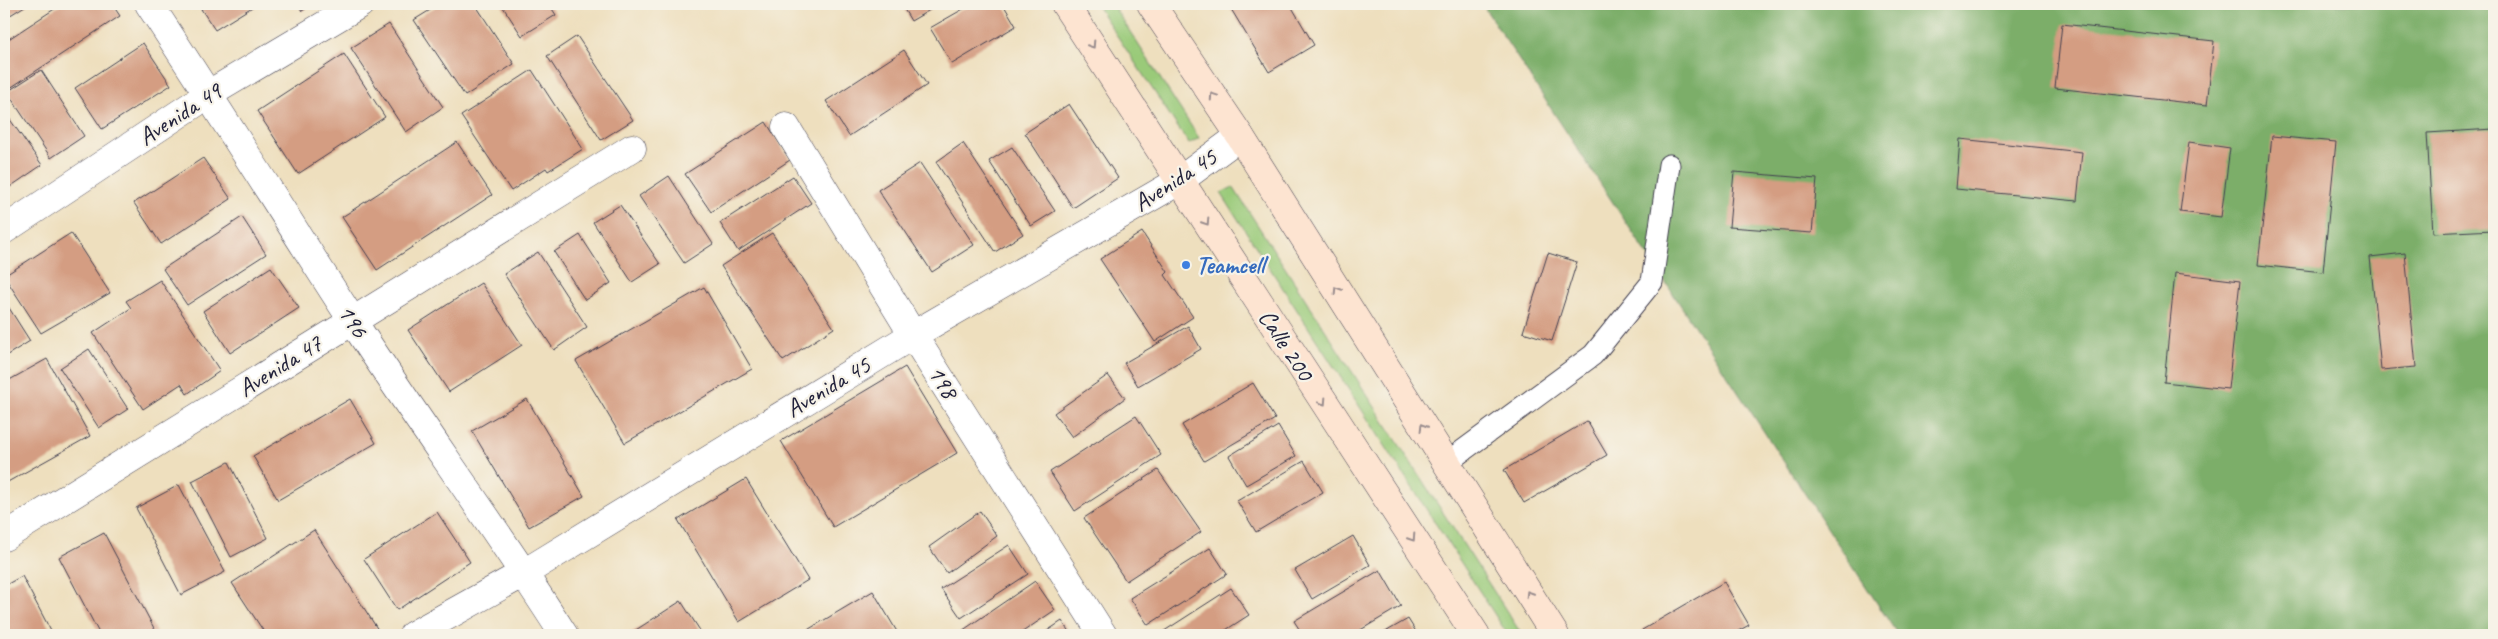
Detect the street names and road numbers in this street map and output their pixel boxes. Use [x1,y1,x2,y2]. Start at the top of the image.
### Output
street label: Avenida 49 [132,74,229,153]
street label: Avenida 45 [1127,140,1224,219]
street label: 196 [330,298,376,344]
street label: Calle 200 [1251,303,1322,388]
street label: Avenida 47 [232,327,330,404]
street label: Avenida 45 [780,348,878,425]
street label: 198 [920,359,967,407]

